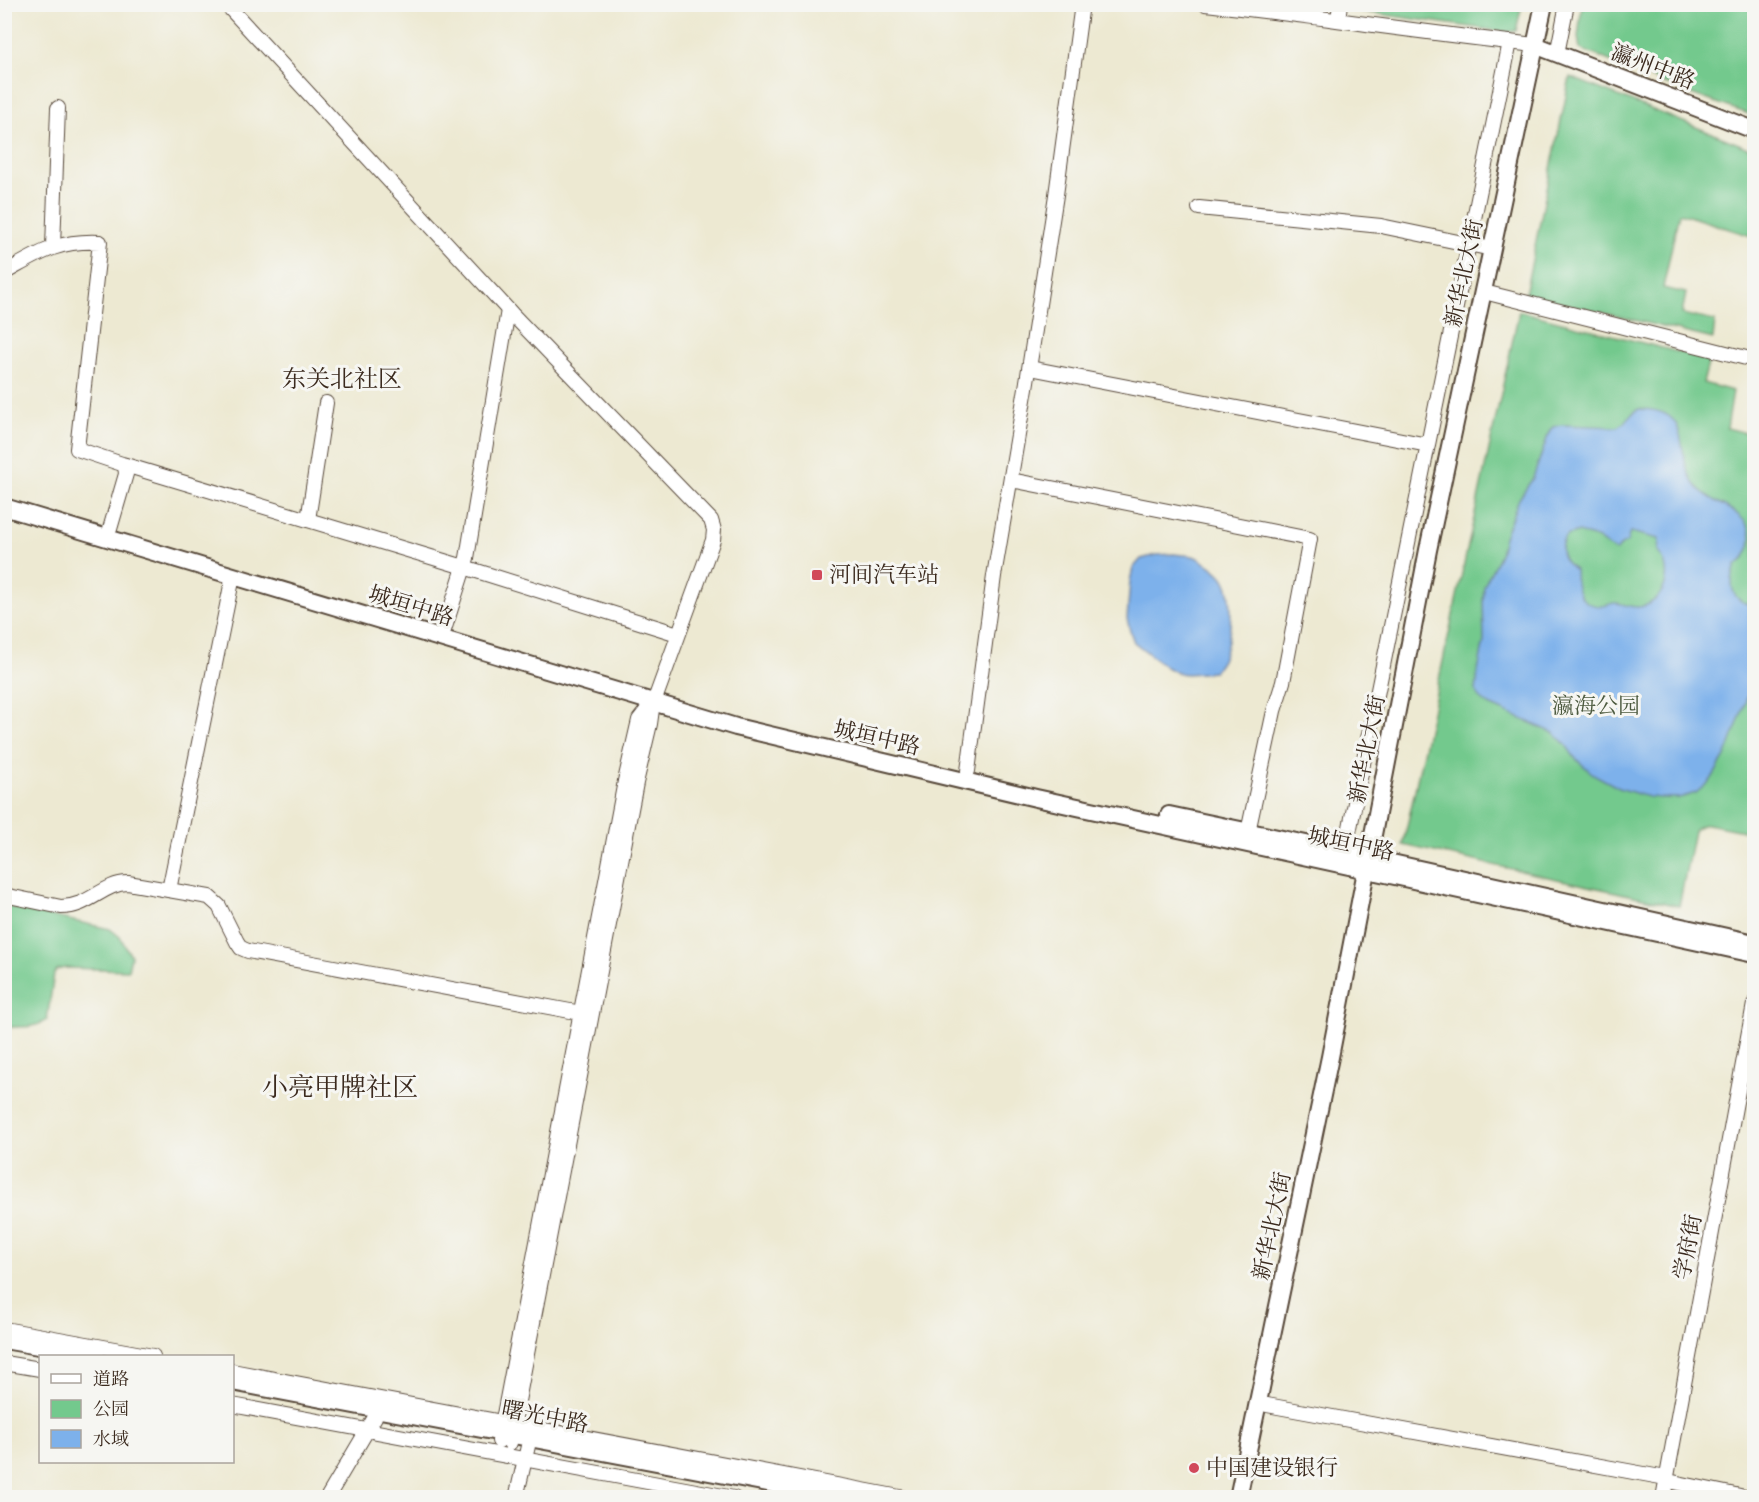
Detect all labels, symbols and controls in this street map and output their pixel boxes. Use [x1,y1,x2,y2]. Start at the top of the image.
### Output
street label: 瀛州中路 [1607,39,1699,95]
street label: 新华北大街 [1440,216,1488,330]
district label: 东关北社区 [282,365,402,393]
place label: 河间汽车站 [829,562,939,588]
marker: 河间汽车站 [810,568,824,582]
street label: 城垣中路 [365,581,457,631]
street label: 新华北大街 [1344,693,1390,805]
park label: 瀛海公园 [1552,693,1640,719]
street label: 城垣中路 [831,715,923,761]
street label: 城垣中路 [1305,822,1397,866]
district label: 小亮甲牌社区 [262,1072,418,1103]
street label: 新华北大街 [1248,1169,1296,1283]
street label: 学府街 [1669,1212,1707,1282]
legend [39,1355,234,1463]
text: 道路 [93,1369,129,1390]
street label: 曙光中路 [499,1396,591,1438]
text: 公园 [93,1399,129,1420]
text: 水域 [93,1429,129,1450]
place label: 中国建设银行 [1206,1455,1338,1481]
marker: 中国建设银行 [1187,1461,1201,1475]

